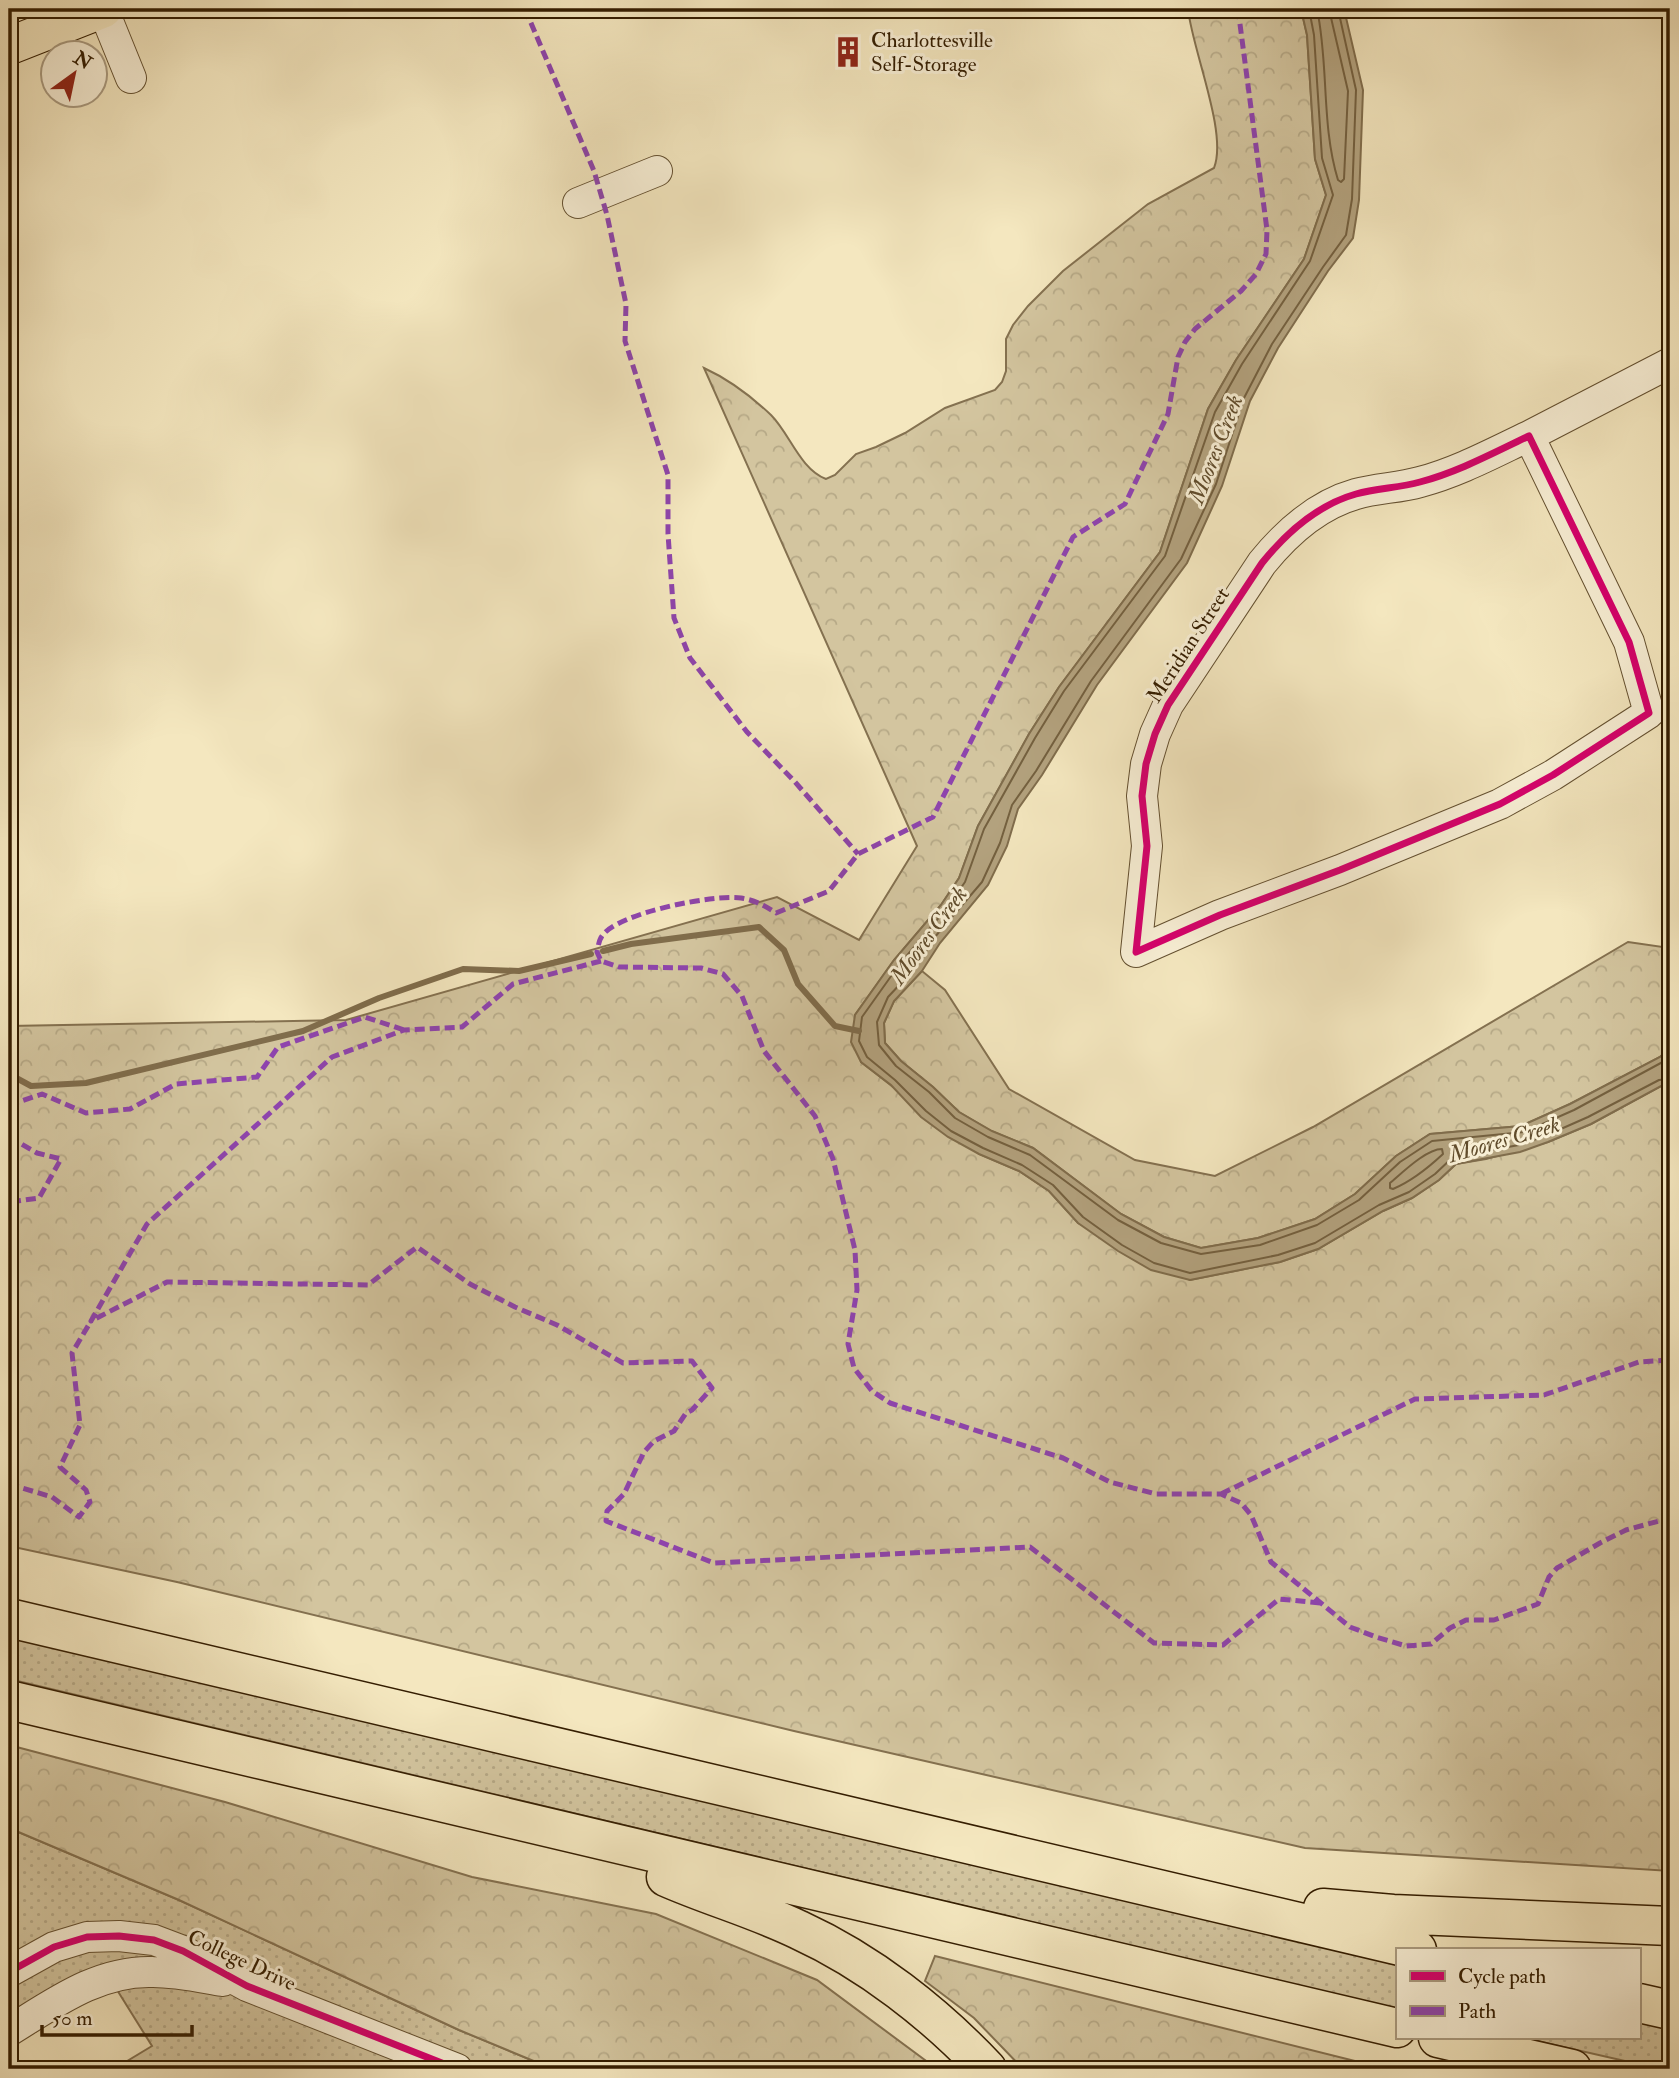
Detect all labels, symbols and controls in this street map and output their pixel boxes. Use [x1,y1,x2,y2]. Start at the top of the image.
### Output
place label: Charlottesville Self-Storage [871,27,993,78]
building icon: Charlottesville Self-Storage [831,35,865,69]
north arrow [38,38,108,108]
text: N [68,45,97,76]
water label: Moores Creek [1181,391,1249,510]
street label: Meridian Street [1141,582,1236,708]
water label: Moores Creek [882,881,974,992]
water label: Moores Creek [1443,1110,1563,1170]
street label: College Drive [183,1924,300,1997]
legend [1396,1948,1640,2039]
text: Cycle path [1458,1963,1546,1990]
scale bar [42,1994,192,2038]
text: Path [1458,1998,1496,2025]
text: 50 m [52,2005,93,2032]

